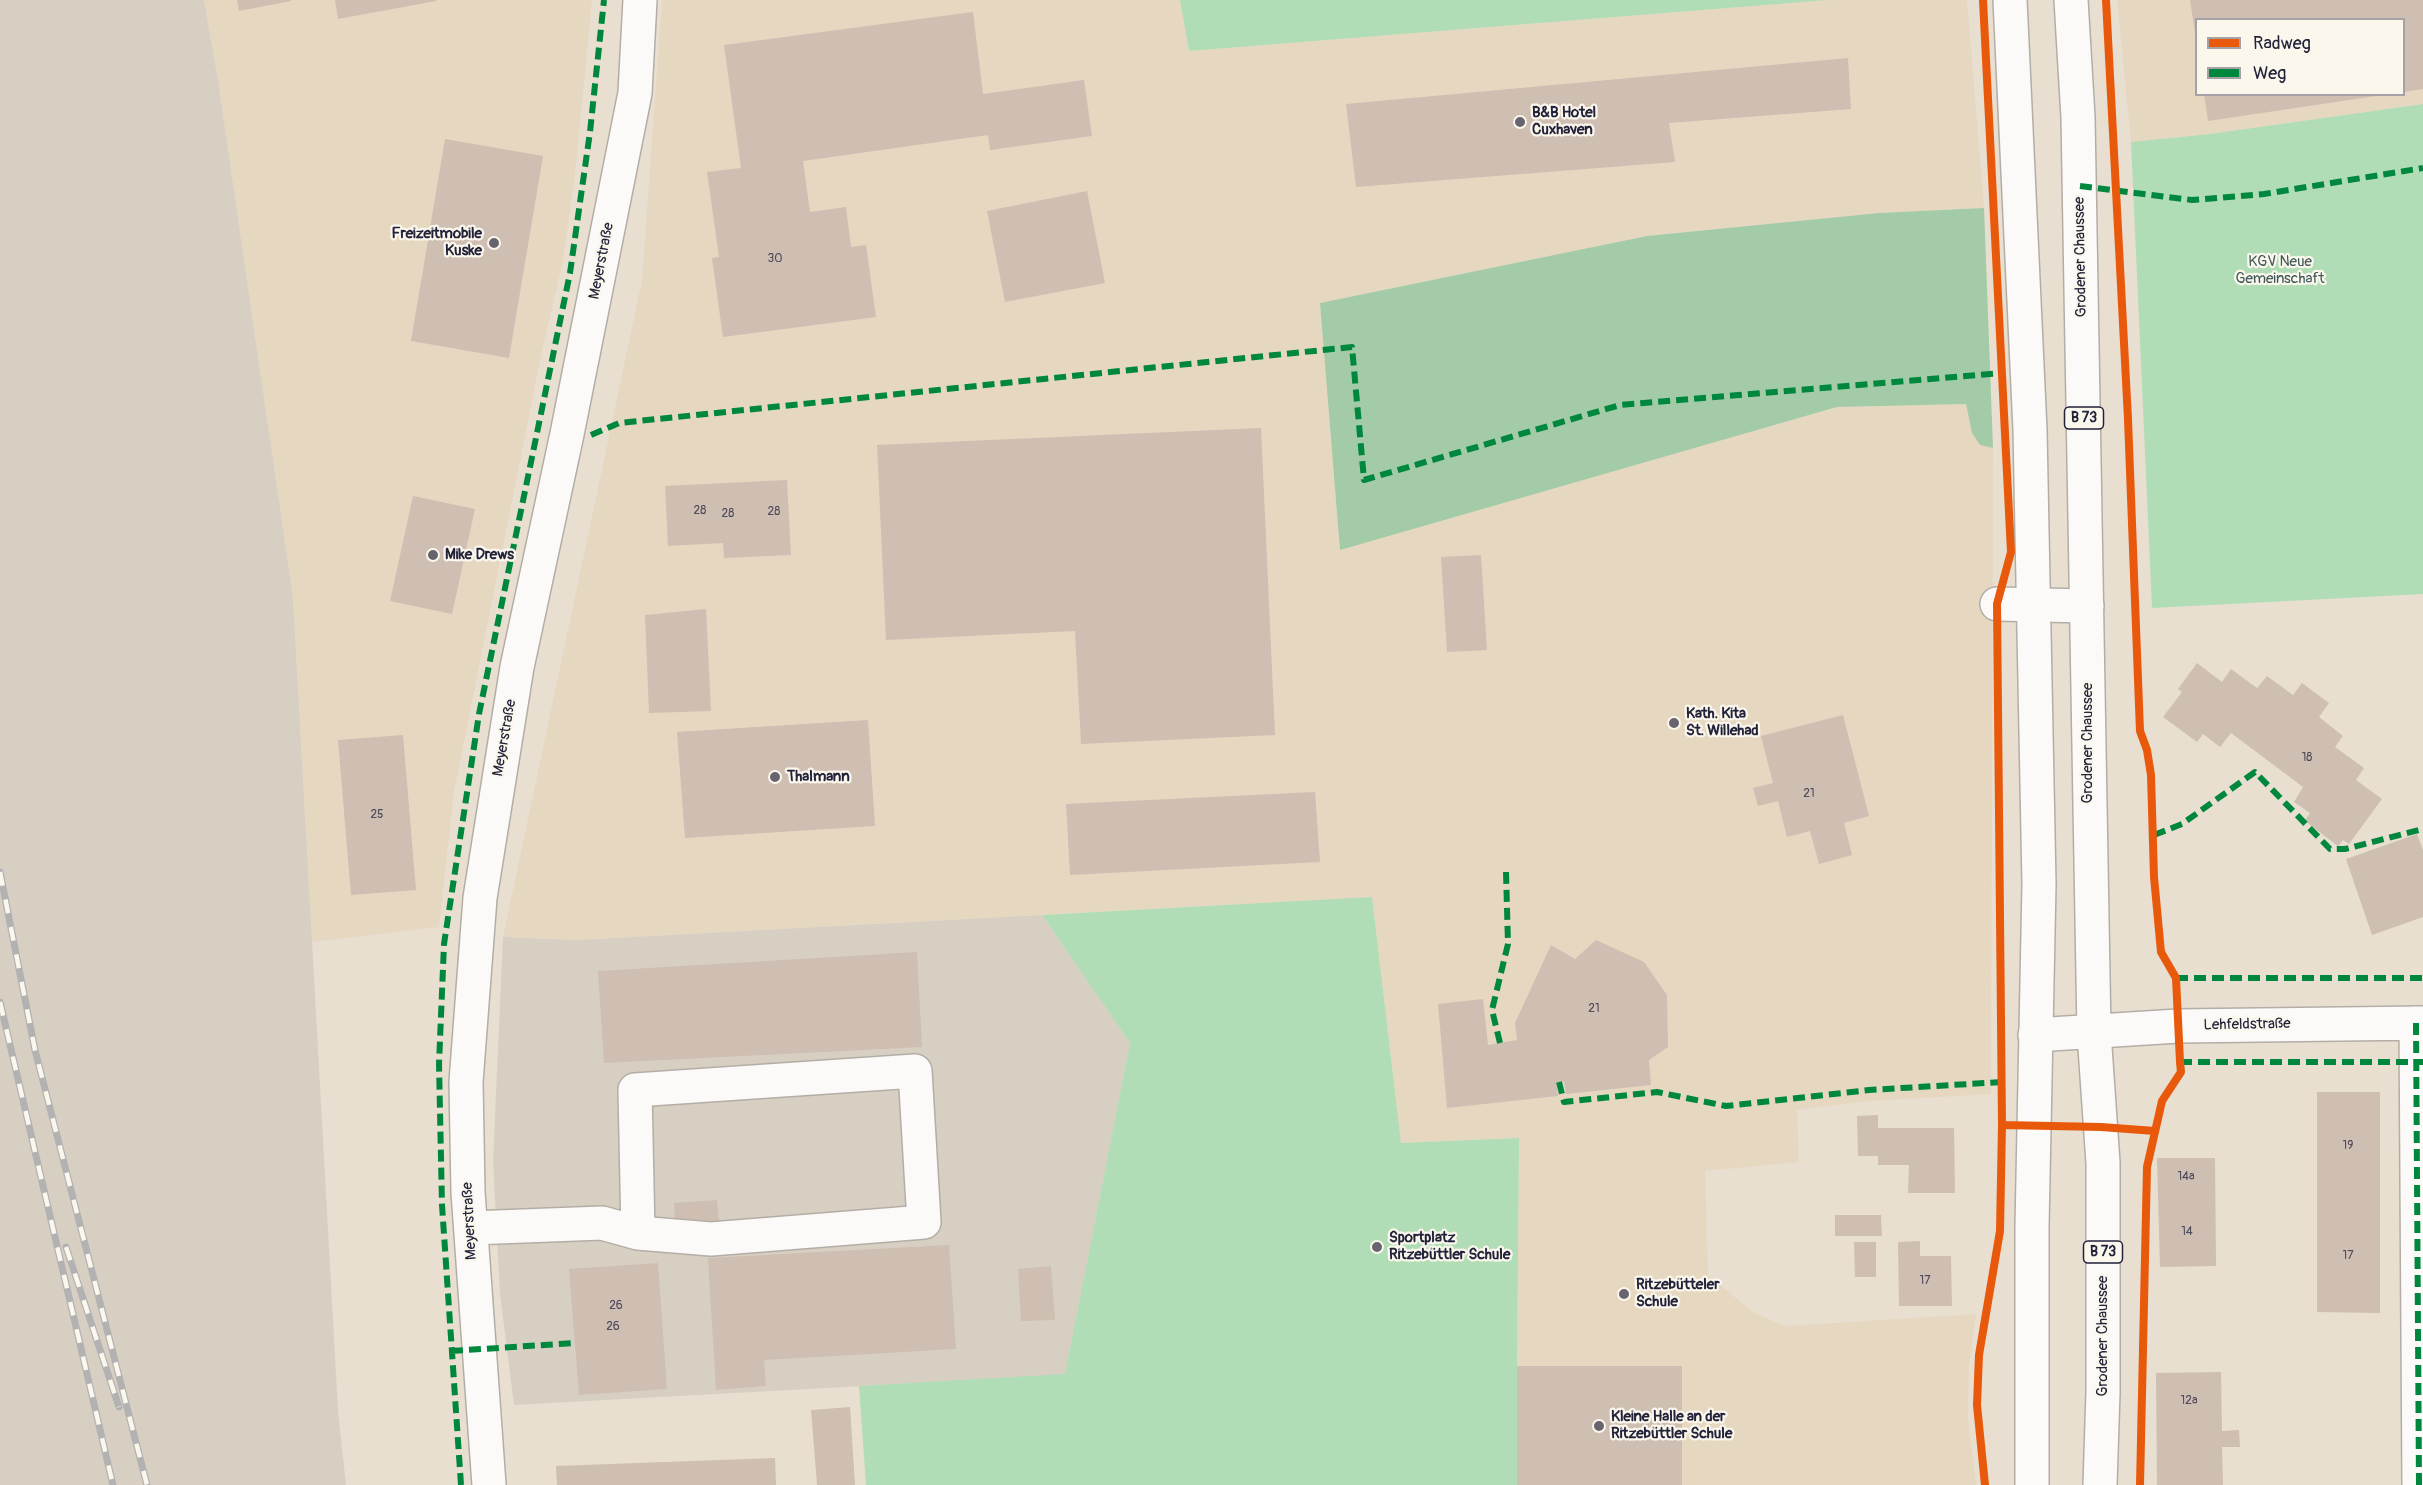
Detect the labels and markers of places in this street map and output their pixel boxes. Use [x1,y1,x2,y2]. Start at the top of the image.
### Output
place label: B&B Hotel Cuxhaven [1532,104,1596,139]
marker: B&B Hotel Cuxhaven [1513,115,1527,129]
place label: Freizeitmobile Kuske [392,225,482,260]
marker: Freizeitmobile Kuske [487,236,501,250]
place label: Mike Drews [445,546,514,564]
marker: Mike Drews [426,548,440,562]
place label: Kath. Kita St. Willehad [1686,705,1759,740]
marker: Kath. Kita St. Willehad [1667,716,1681,730]
place label: Thalmann [787,768,850,786]
marker: Thalmann [768,770,782,784]
place label: Sportplatz Ritzebüttler Schule [1389,1229,1510,1264]
marker: Sportplatz Ritzebüttler Schule [1370,1240,1384,1254]
place label: Ritzebütteler Schule [1636,1276,1720,1311]
marker: Ritzebütteler Schule [1617,1287,1631,1301]
place label: Kleine Halle an der Ritzebüttler Schule [1611,1408,1732,1443]
marker: Kleine Halle an der Ritzebüttler Schule [1592,1419,1606,1433]

